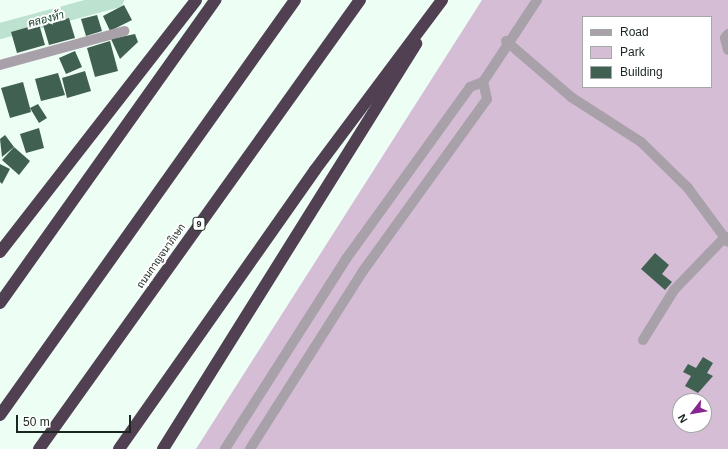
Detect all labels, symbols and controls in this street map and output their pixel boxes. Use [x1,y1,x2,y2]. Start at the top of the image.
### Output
water label: คลองห้า [27,8,65,30]
legend [582,16,712,88]
text: Road [620,25,649,39]
text: Park [620,45,645,59]
text: Building [620,65,663,79]
road number: 9 [192,217,206,231]
street label: ถนนกาญจนาภิเษก [134,221,188,291]
north arrow [672,393,712,433]
scale bar [18,407,133,433]
text: N [675,412,690,425]
text: 50 m [23,415,50,429]

